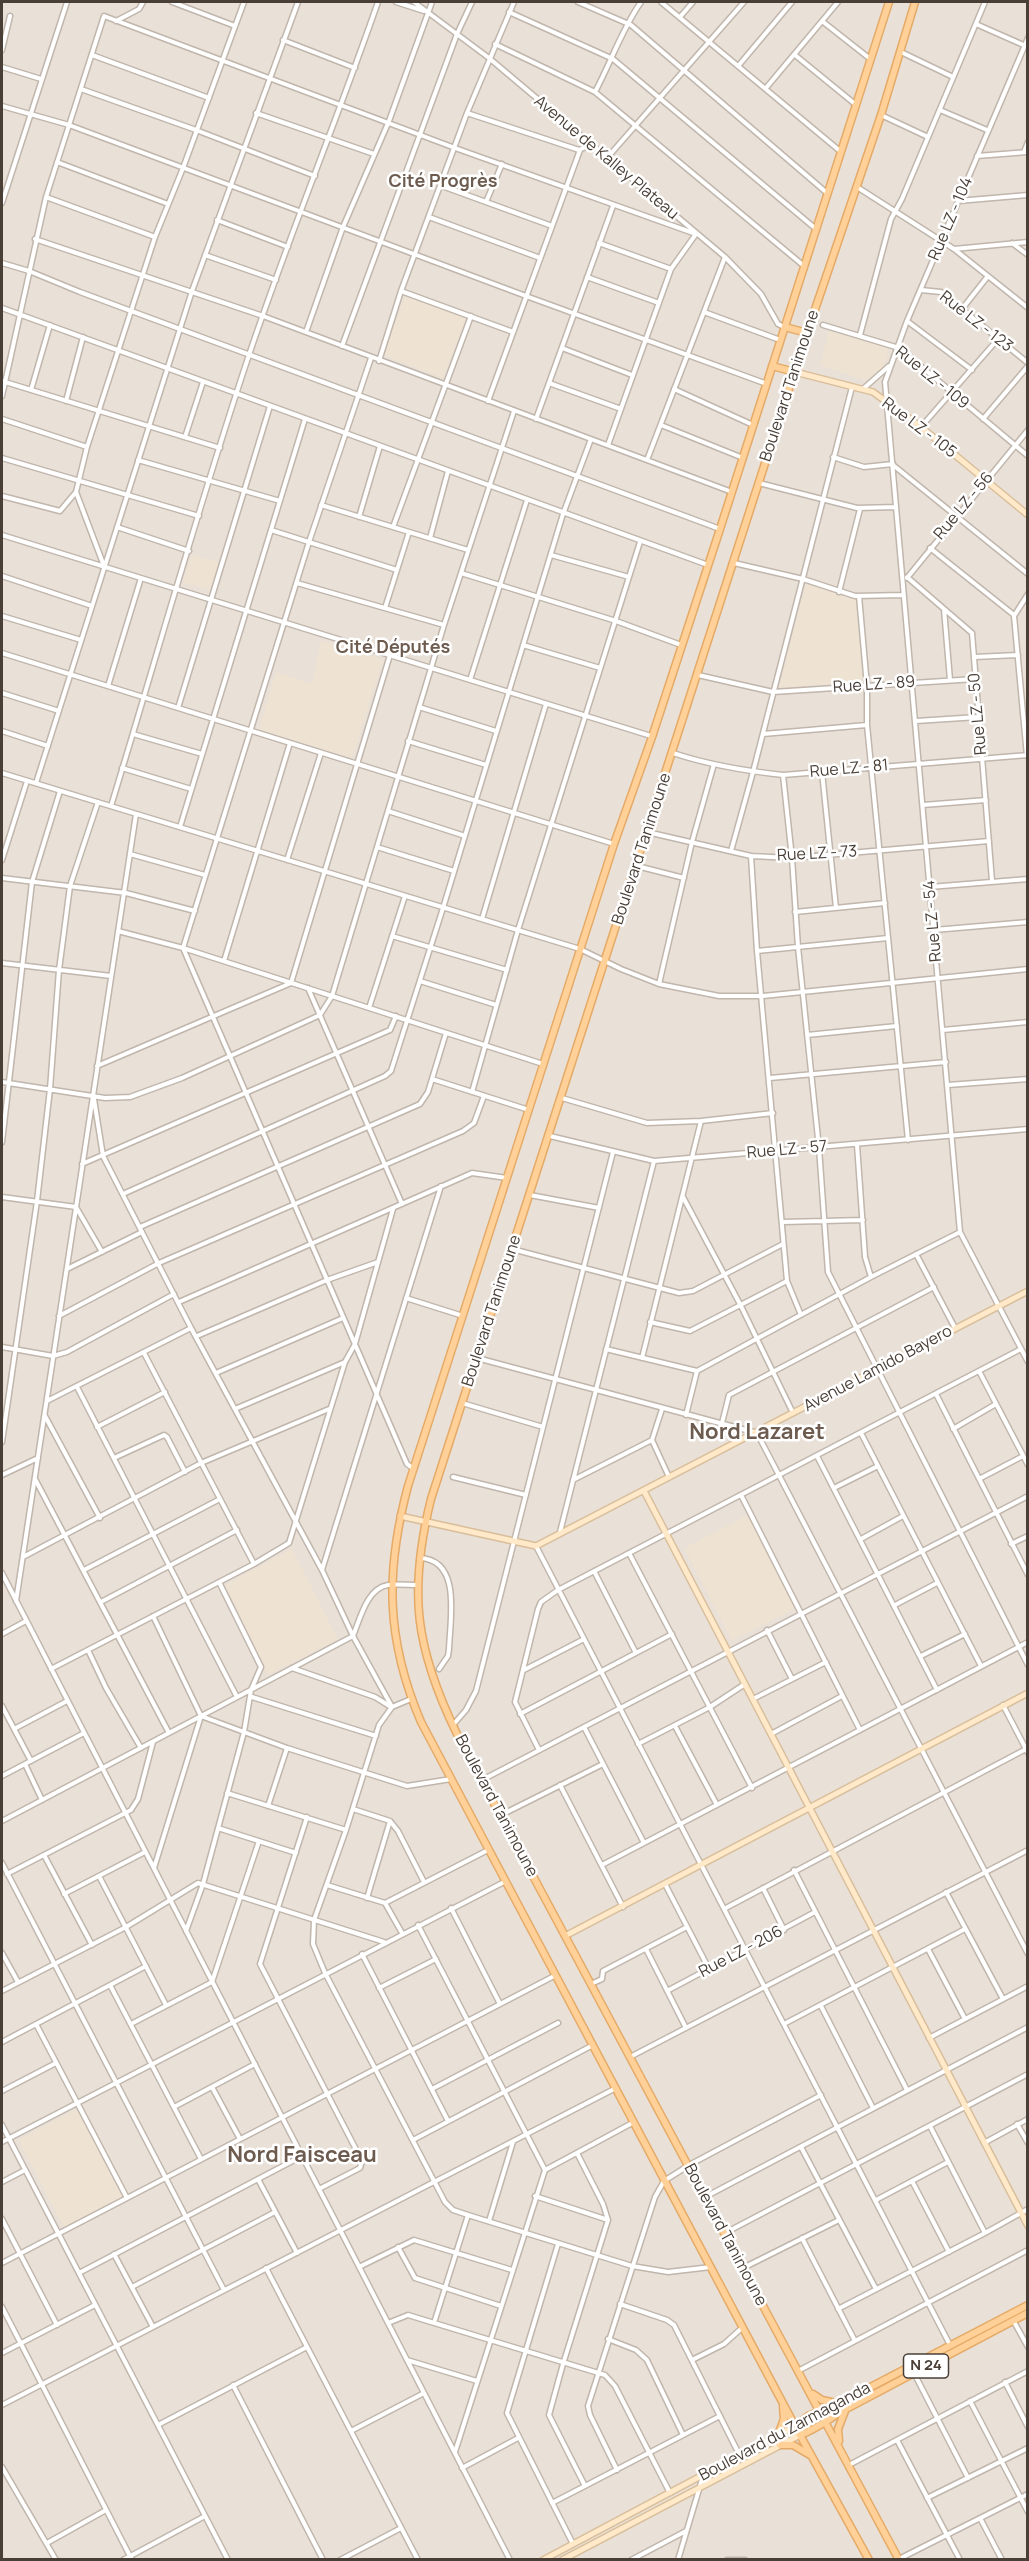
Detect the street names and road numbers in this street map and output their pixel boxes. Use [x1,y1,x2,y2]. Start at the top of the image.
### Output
street label: Avenue de Kalley Plateau [530,92,682,224]
street label: Rue LZ - 104 [925,174,977,264]
street label: Rue LZ - 123 [936,288,1016,356]
street label: Boulevard Tanimoune [756,308,824,464]
street label: Rue LZ - 109 [891,342,973,414]
street label: Rue LZ - 105 [878,394,960,462]
street label: Rue LZ - 56 [930,468,998,544]
street label: Rue LZ - 50 [965,672,991,756]
street label: Rue LZ - 89 [832,673,916,697]
street label: Rue LZ - 81 [809,756,889,782]
street label: Boulevard Tanimoune [608,771,676,927]
street label: Rue LZ - 73 [776,842,858,866]
street label: Rue LZ - 54 [920,879,946,963]
street label: Rue LZ - 57 [746,1137,828,1163]
street label: Boulevard Tanimoune [458,1233,526,1389]
street label: Avenue Lamido Bayero [801,1322,955,1416]
street label: Boulevard Tanimoune [450,1732,542,1880]
street label: Rue LZ - 206 [696,1922,786,1982]
street label: Boulevard Tanimoune [679,2161,771,2309]
road number: N 24 [904,2354,948,2378]
street label: Boulevard du Zarmaganda [696,2379,874,2485]

